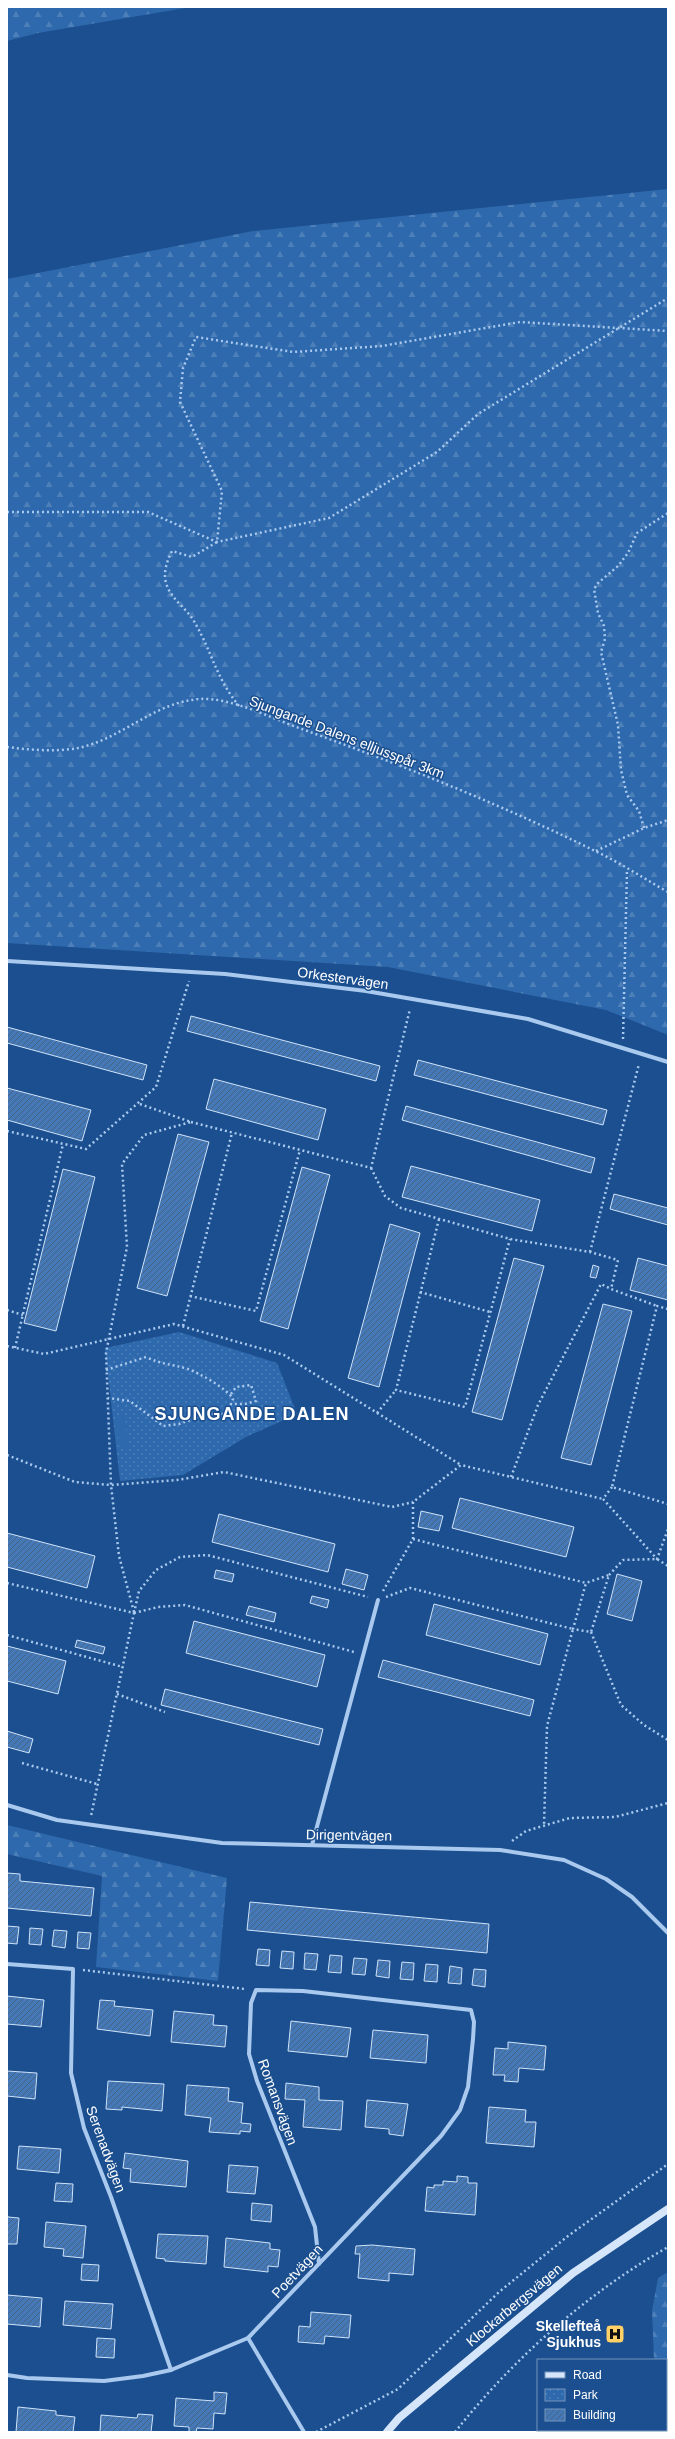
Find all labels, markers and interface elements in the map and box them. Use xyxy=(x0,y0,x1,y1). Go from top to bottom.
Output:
street label: Sjungande Dalens elljusspår 3km xyxy=(247,692,447,782)
street label: Orkestervägen xyxy=(296,964,390,992)
district label: SJUNGANDE DALEN xyxy=(154,1404,350,1424)
street label: Dirigentvägen xyxy=(306,1826,392,1844)
street label: Romansvägen xyxy=(255,2057,301,2147)
street label: Serenadvägen xyxy=(83,2103,129,2195)
street label: Poetvägen xyxy=(268,2241,326,2301)
street label: Klockarbergsvägen xyxy=(463,2260,565,2350)
place label: Skellefteå Sjukhus xyxy=(536,2318,601,2350)
hospital icon: Skellefteå Sjukhus xyxy=(604,2323,626,2345)
legend xyxy=(537,2359,667,2431)
text: Road xyxy=(573,2368,602,2382)
text: Park xyxy=(573,2388,599,2402)
text: Building xyxy=(573,2408,616,2422)

